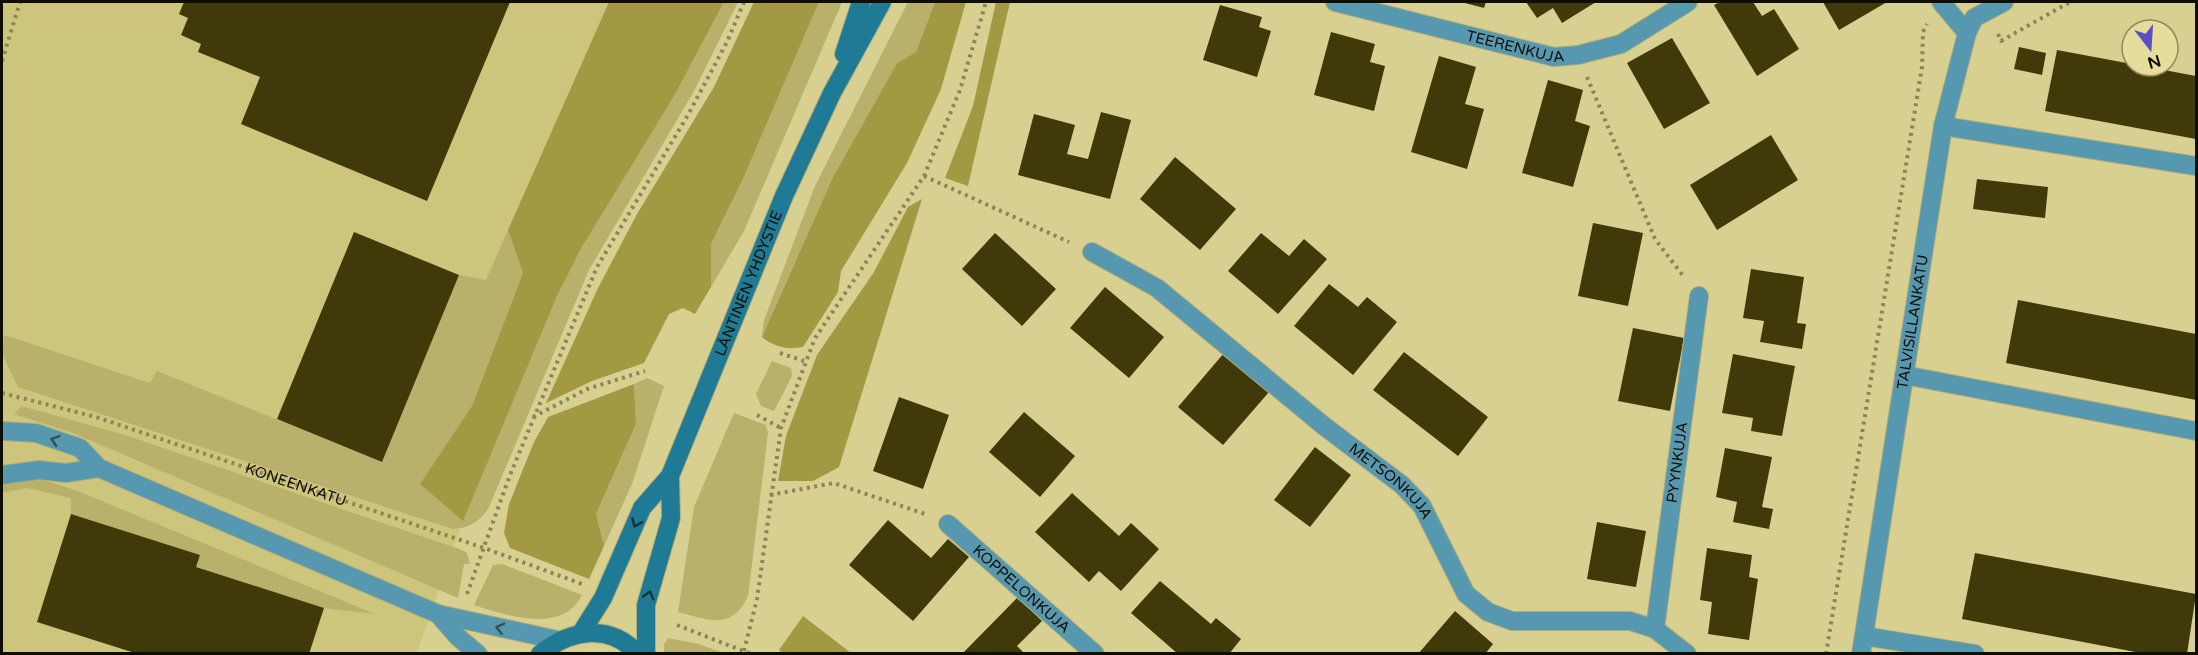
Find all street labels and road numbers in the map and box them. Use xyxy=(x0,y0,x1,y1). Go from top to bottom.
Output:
street label: TEERENKUJA xyxy=(1465,26,1565,66)
street label: LÄNTINEN YHDYSTIE xyxy=(711,208,786,359)
street label: TALVISILLANKATU xyxy=(1893,253,1932,391)
street label: PYYNKUJA xyxy=(1663,421,1691,504)
street label: METSONKUJA xyxy=(1346,439,1436,522)
street label: KONEENKATU xyxy=(243,459,349,510)
street label: KOPPELONKUJA xyxy=(969,541,1074,637)

